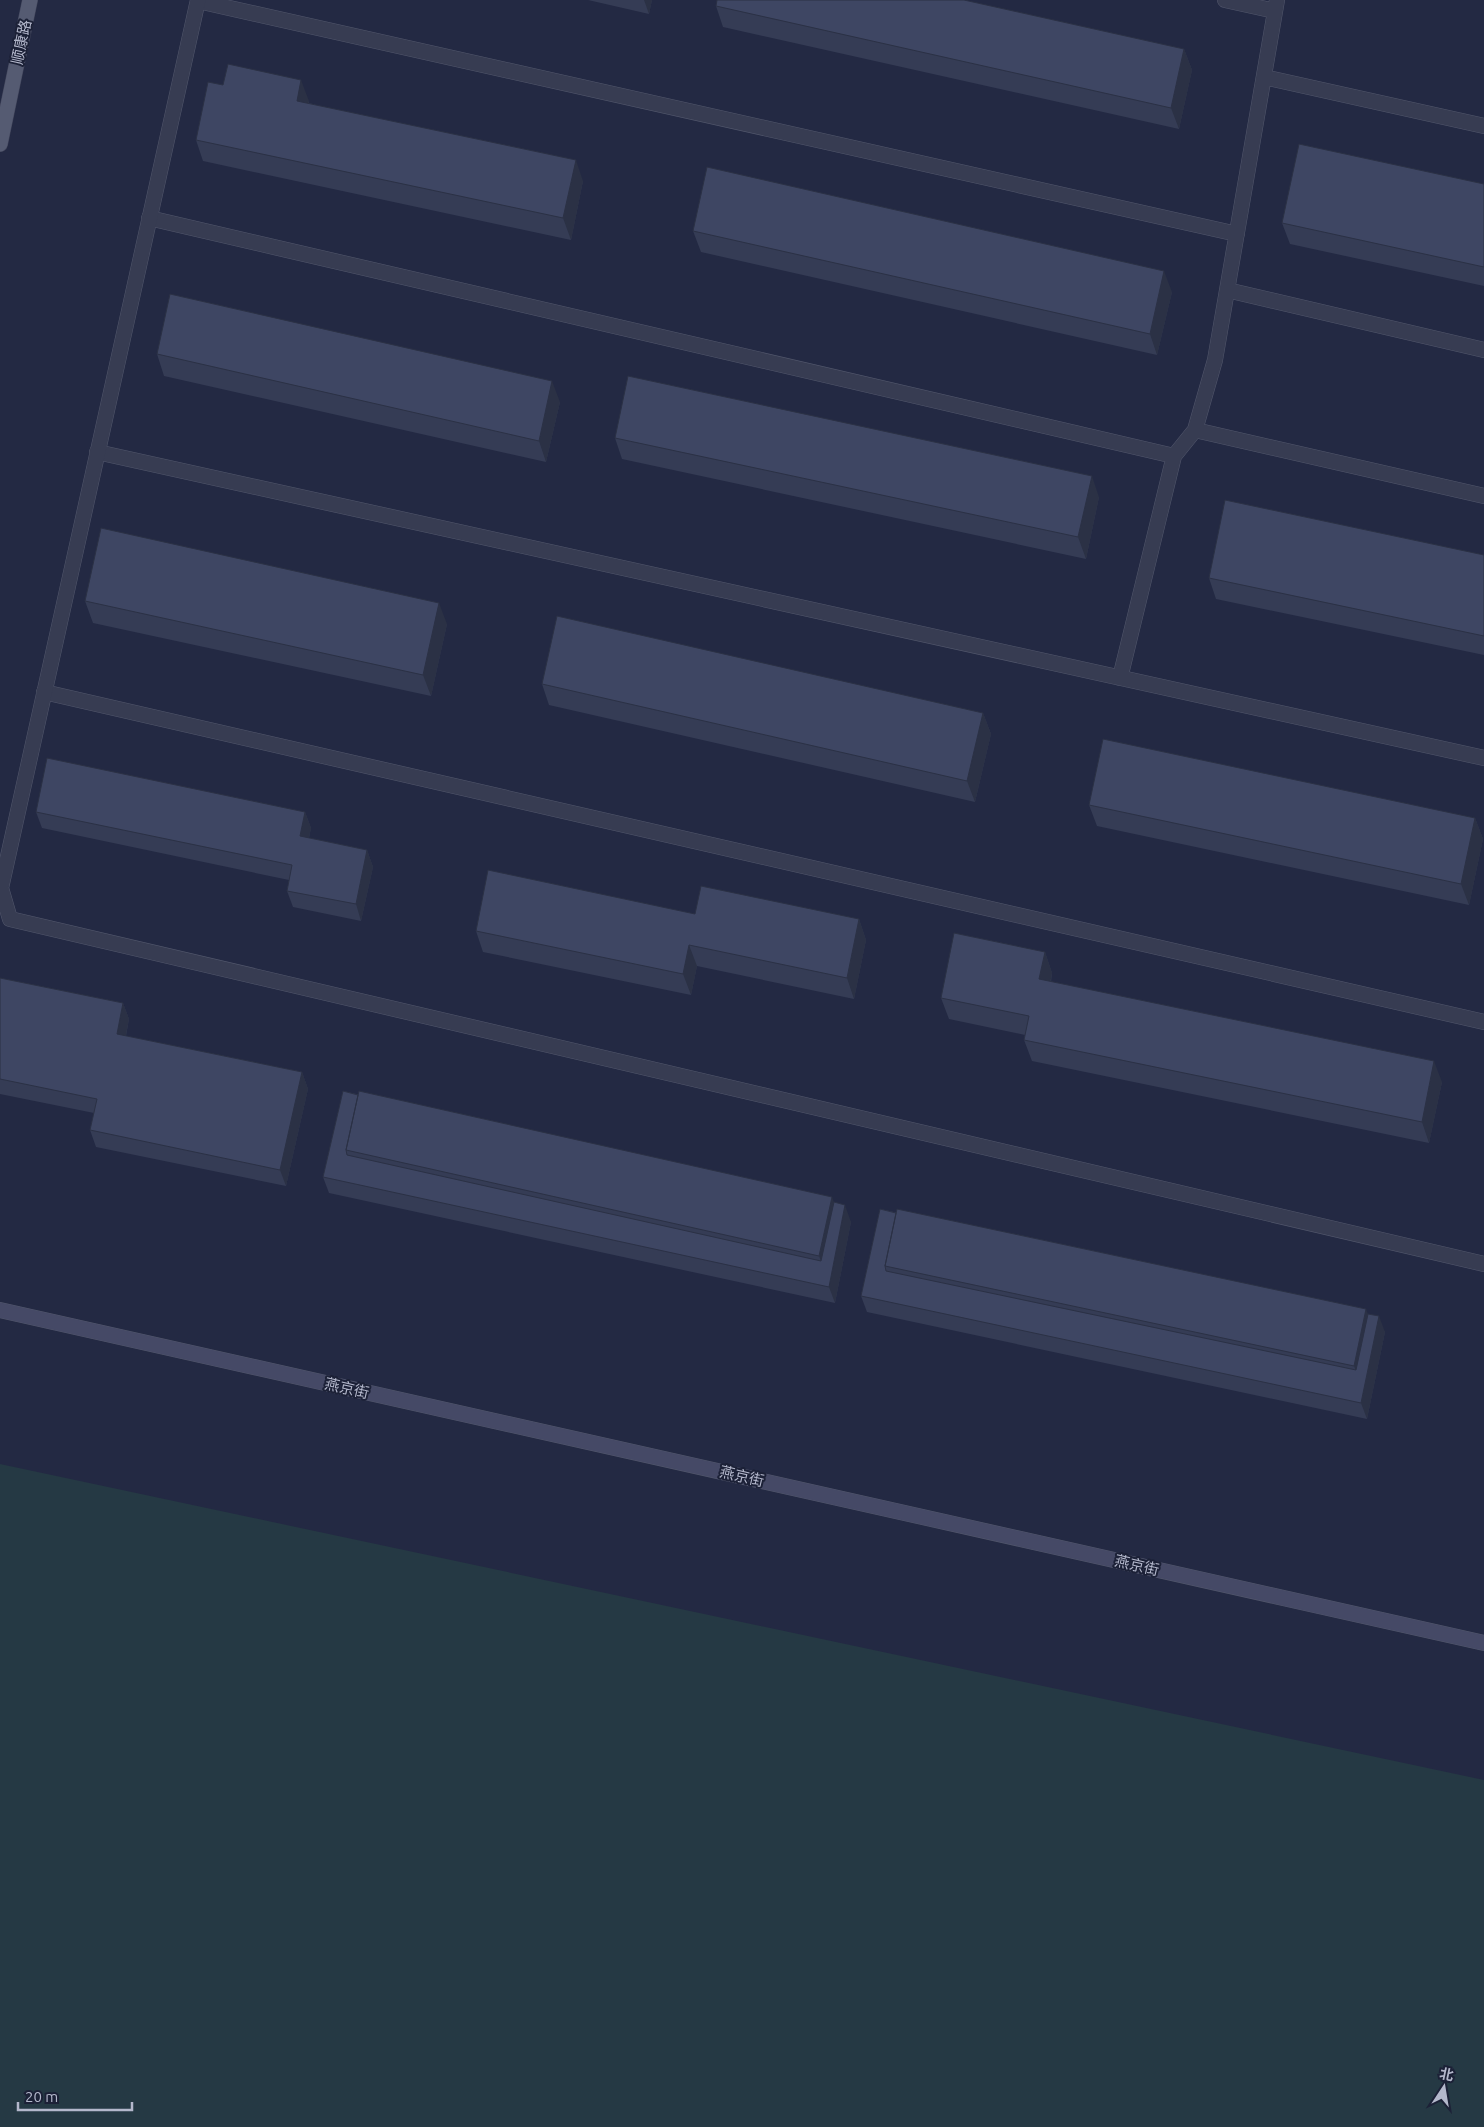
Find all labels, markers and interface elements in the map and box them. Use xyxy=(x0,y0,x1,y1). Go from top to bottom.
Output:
street label: 顺康路 xyxy=(8,18,34,66)
street label: 燕京街 xyxy=(323,1375,371,1401)
street label: 燕京街 xyxy=(718,1463,766,1489)
street label: 燕京街 xyxy=(1113,1552,1161,1578)
north arrow xyxy=(1419,2062,1469,2112)
text: 北 xyxy=(1438,2065,1455,2084)
scale bar xyxy=(18,2080,131,2112)
text: 20 m xyxy=(25,2088,58,2105)

